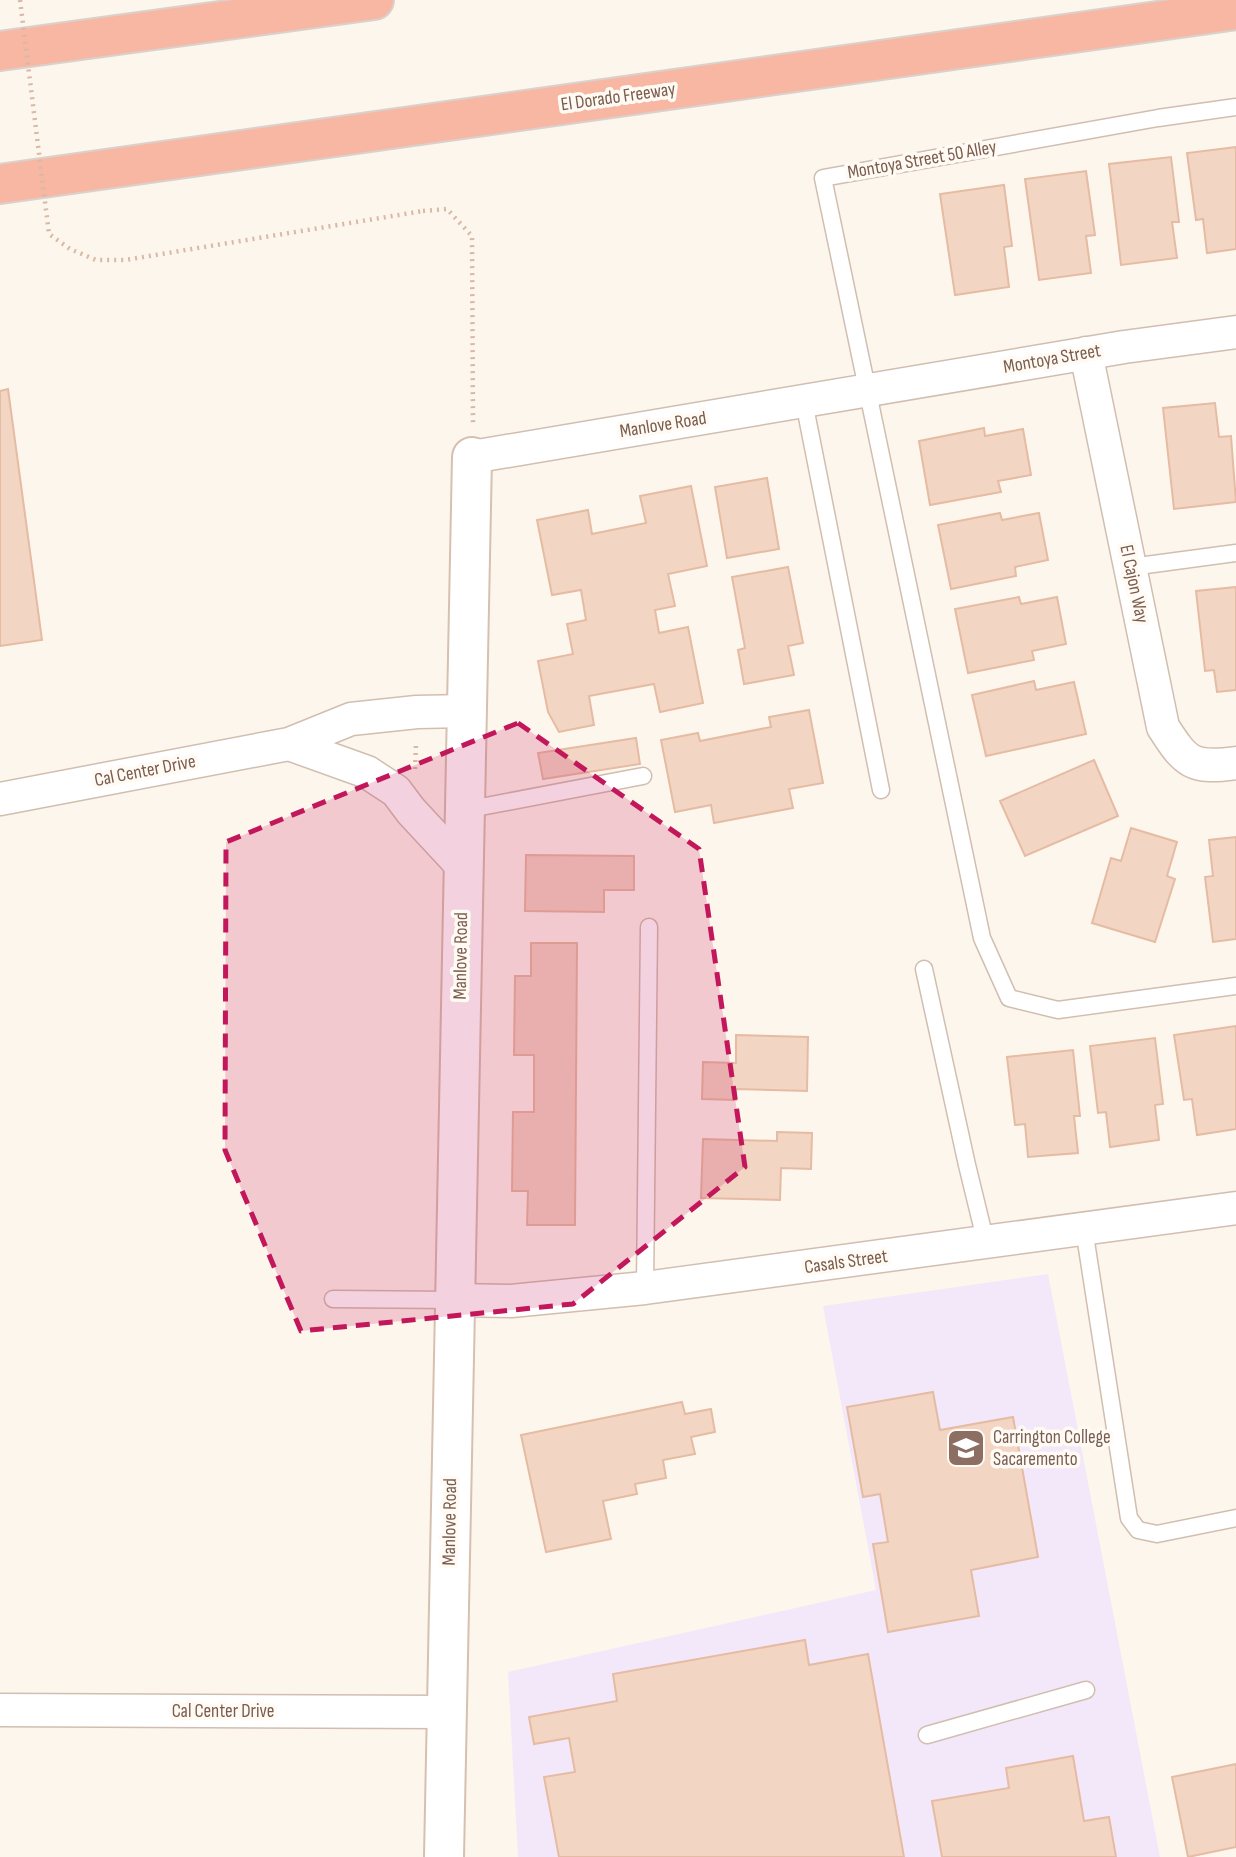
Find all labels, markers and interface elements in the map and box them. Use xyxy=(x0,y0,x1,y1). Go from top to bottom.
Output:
street label: El Dorado Freeway xyxy=(559,77,677,116)
street label: Montoya Street 50 Alley xyxy=(846,135,999,184)
street label: Montoya Street xyxy=(1002,339,1103,379)
street label: Manlove Road xyxy=(618,407,708,443)
street label: El Cajon Way xyxy=(1114,543,1154,626)
street label: Cal Center Drive xyxy=(92,750,198,792)
street label: Manlove Road xyxy=(449,912,473,1000)
street label: Casals Street xyxy=(803,1245,889,1279)
place label: Carrington College Sacaremento xyxy=(993,1426,1111,1471)
school or university icon: Carrington College Sacaremento xyxy=(945,1427,987,1469)
street label: Manlove Road xyxy=(438,1478,462,1566)
street label: Cal Center Drive xyxy=(172,1700,274,1723)

